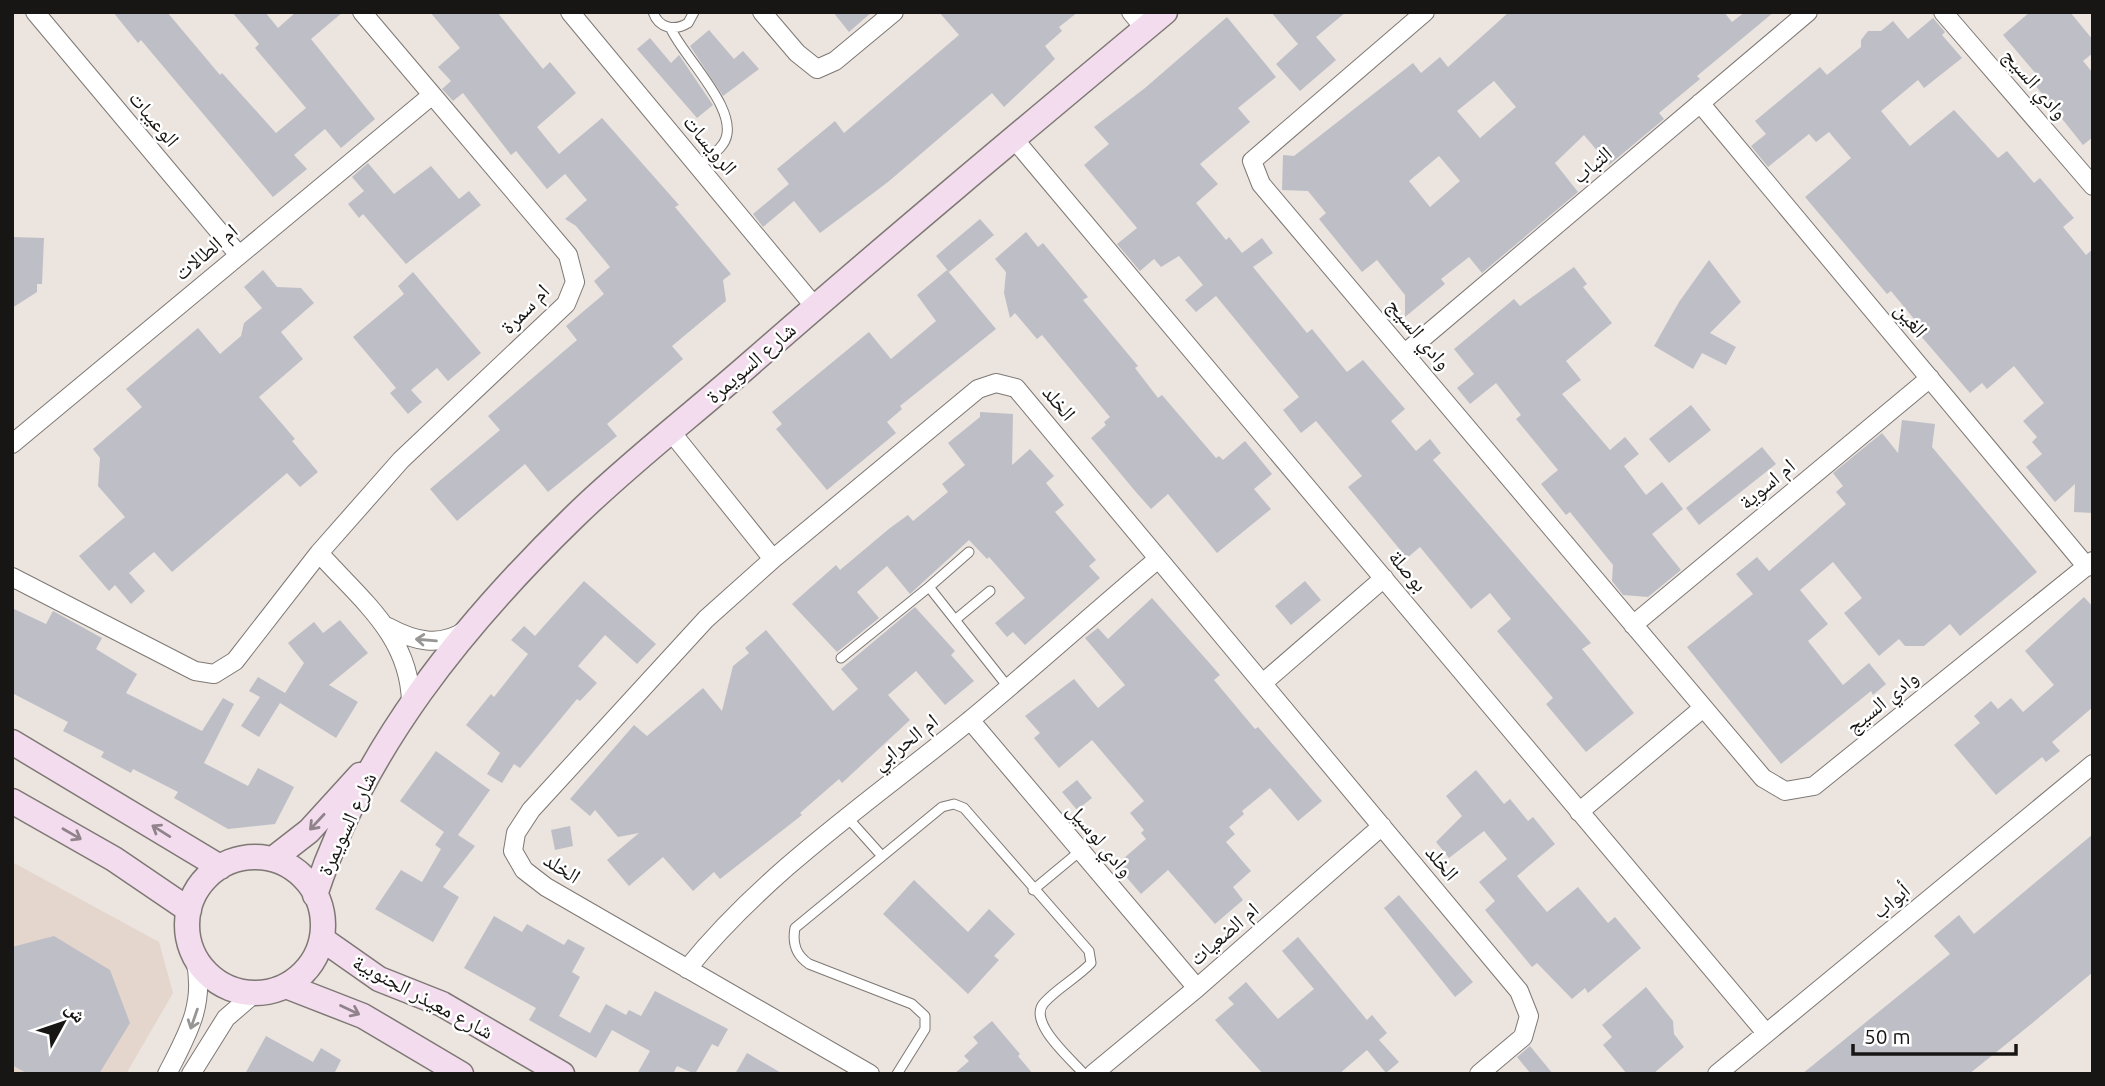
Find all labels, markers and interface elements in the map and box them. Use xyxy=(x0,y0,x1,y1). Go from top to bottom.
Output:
street label: وادي السيج xyxy=(1994,43,2073,127)
street label: الوعيبات xyxy=(124,86,185,151)
street label: الرويسات xyxy=(679,110,743,179)
street label: التباب xyxy=(1567,141,1617,188)
street label: ام الطالات xyxy=(169,218,244,287)
street label: ام سمرة xyxy=(495,279,556,340)
street label: وادي السيج xyxy=(1379,293,1457,378)
street label: الغين xyxy=(1889,297,1933,343)
street label: شارع السويمرة xyxy=(701,317,801,409)
street label: الخلد xyxy=(1038,380,1081,425)
street label: ام اسوية xyxy=(1734,453,1801,516)
street label: بوصلة xyxy=(1384,545,1433,596)
one-way arrow xyxy=(415,633,438,646)
street label: وادي السيج xyxy=(1840,665,1926,742)
street label: ام الحرابي xyxy=(867,708,945,779)
street label: شارع السويمرة xyxy=(312,768,382,880)
street label: وادي لوسيل xyxy=(1059,797,1139,885)
one-way arrow xyxy=(309,813,326,830)
one-way arrow xyxy=(152,824,172,838)
one-way arrow xyxy=(61,828,82,841)
street label: الخلد xyxy=(1421,840,1464,885)
street label: الخلد xyxy=(540,847,585,888)
street label: أبواب xyxy=(1867,878,1915,923)
street label: ام الضعيات xyxy=(1184,897,1265,972)
street label: شارع معيذر الجنوبية xyxy=(348,949,498,1045)
north arrow xyxy=(28,988,98,1058)
text: ش xyxy=(60,997,91,1028)
one-way arrow xyxy=(339,1004,360,1018)
one-way arrow xyxy=(187,1007,199,1029)
scale bar xyxy=(1853,1012,2016,1056)
text: 50 m xyxy=(1864,1024,1911,1048)

